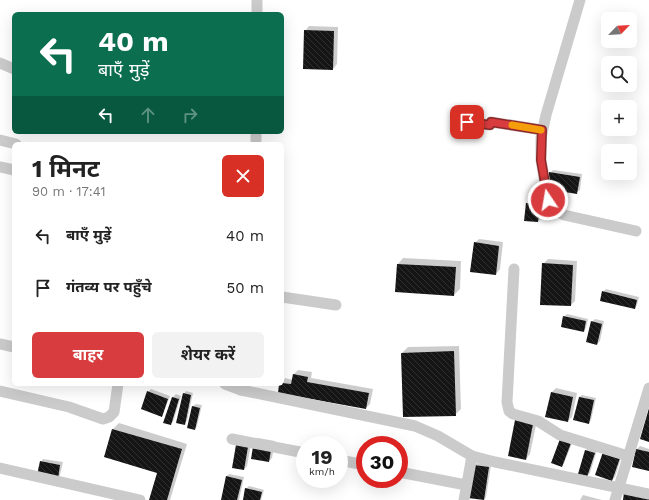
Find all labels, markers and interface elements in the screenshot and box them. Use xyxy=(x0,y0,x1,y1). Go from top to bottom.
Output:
north arrow xyxy=(601,12,637,48)
map controls xyxy=(601,12,637,180)
text: 40 m xyxy=(98,25,168,58)
icon: left xyxy=(32,28,84,80)
button: search xyxy=(601,56,637,92)
text: बाएँ मुड़ें xyxy=(98,59,149,80)
button: + xyxy=(601,100,637,136)
icon: left xyxy=(95,104,117,126)
icon: ahead xyxy=(137,104,159,126)
icon: right xyxy=(179,104,201,126)
pin xyxy=(450,105,484,139)
icon: arrive xyxy=(456,111,478,133)
button: − xyxy=(601,144,637,180)
text: 1 मिनट xyxy=(32,155,100,183)
button: close xyxy=(222,155,264,197)
position arrow xyxy=(527,179,569,221)
text: 90 m · 17:41 xyxy=(32,184,106,199)
icon: left xyxy=(32,225,54,247)
text: बाएँ मुड़ें xyxy=(66,226,111,244)
text: 40 m xyxy=(226,227,264,245)
icon: arrive xyxy=(32,277,54,299)
text: गंतव्य पर पहुँचे xyxy=(66,278,152,296)
text: 50 m xyxy=(227,279,264,297)
button: बाहर xyxy=(32,332,144,378)
button: शेयर करें xyxy=(152,332,264,378)
speed limit sign: 30 xyxy=(356,436,408,488)
text: 19 xyxy=(312,445,332,469)
text: km/h xyxy=(309,466,335,477)

